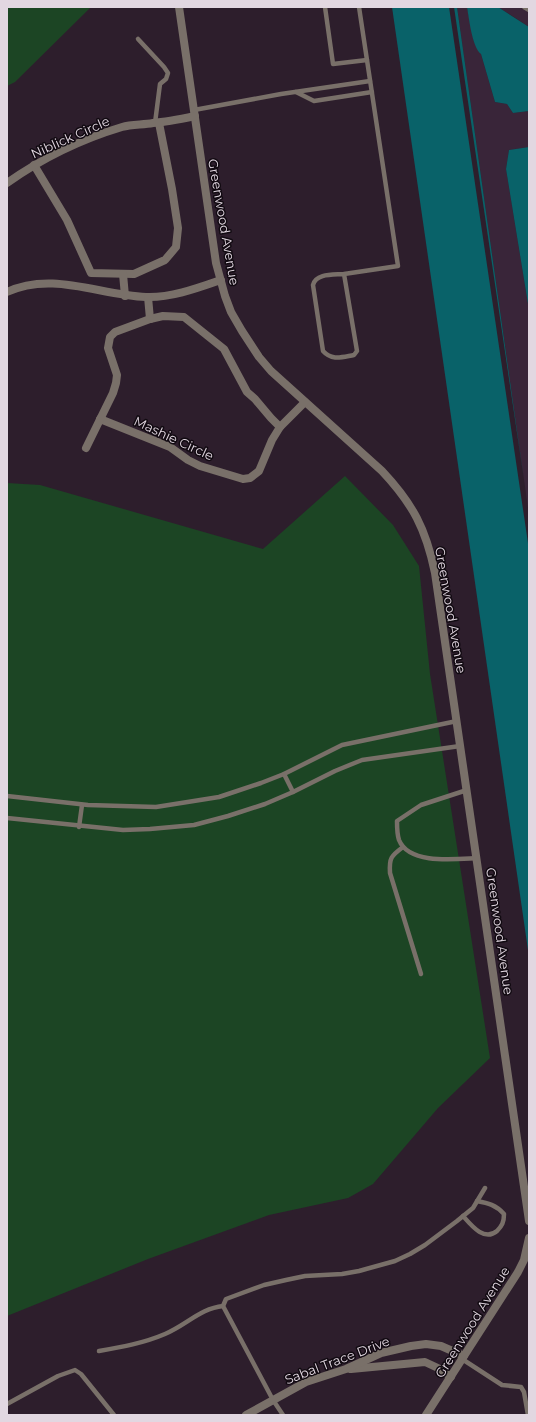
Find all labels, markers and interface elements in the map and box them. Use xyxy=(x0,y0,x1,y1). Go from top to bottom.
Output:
street label: Niblick Circle xyxy=(28,112,112,162)
street label: Greenwood Avenue xyxy=(205,157,243,287)
street label: Mashie Circle xyxy=(132,413,217,464)
street label: Greenwood Avenue xyxy=(432,545,470,675)
street label: Greenwood Avenue xyxy=(483,866,517,996)
street label: Greenwood Avenue xyxy=(431,1263,513,1381)
street label: Sabal Trace Drive xyxy=(282,1333,392,1387)

